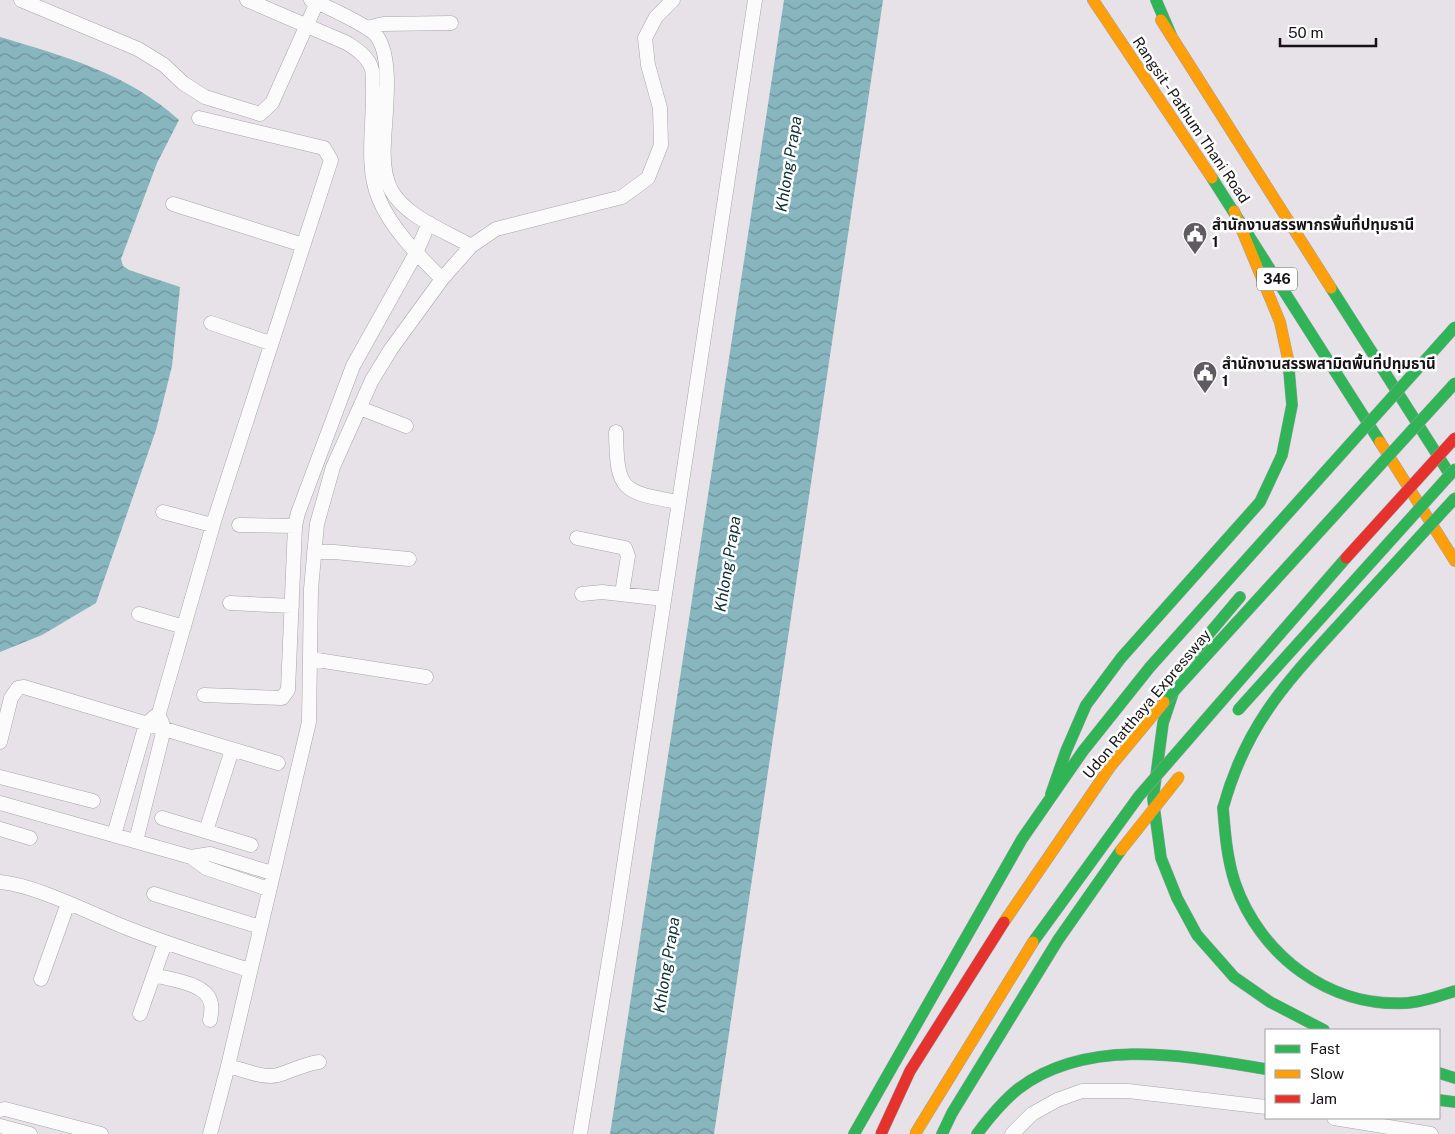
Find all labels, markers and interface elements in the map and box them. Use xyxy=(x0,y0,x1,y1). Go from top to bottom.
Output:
scale bar xyxy=(1280,15,1376,47)
text: 50 m xyxy=(1288,24,1323,41)
street label: Rangsit - Pathum Thani Road xyxy=(1129,33,1253,206)
water label: Khlong Prapa xyxy=(772,115,805,213)
place label: สำนักงานสรรพากรพื้นที่ปทุมธานี 1 xyxy=(1212,214,1414,250)
public building icon: สำนักงานสรรพากรพื้นที่ปทุมธานี 1 xyxy=(1182,221,1208,255)
road number: 346 xyxy=(1257,268,1297,290)
place label: สำนักงานสรรพสามิตพื้นที่ปทุมธานี 1 xyxy=(1222,353,1436,389)
public building icon: สำนักงานสรรพสามิตพื้นที่ปทุมธานี 1 xyxy=(1192,360,1218,394)
water label: Khlong Prapa xyxy=(711,515,744,613)
street label: Udon Ratthaya Expressway xyxy=(1079,626,1214,782)
water label: Khlong Prapa xyxy=(650,916,683,1014)
legend xyxy=(1265,1029,1440,1119)
text: Fast xyxy=(1310,1040,1340,1057)
text: Slow xyxy=(1310,1065,1345,1082)
text: Jam xyxy=(1310,1090,1337,1107)

